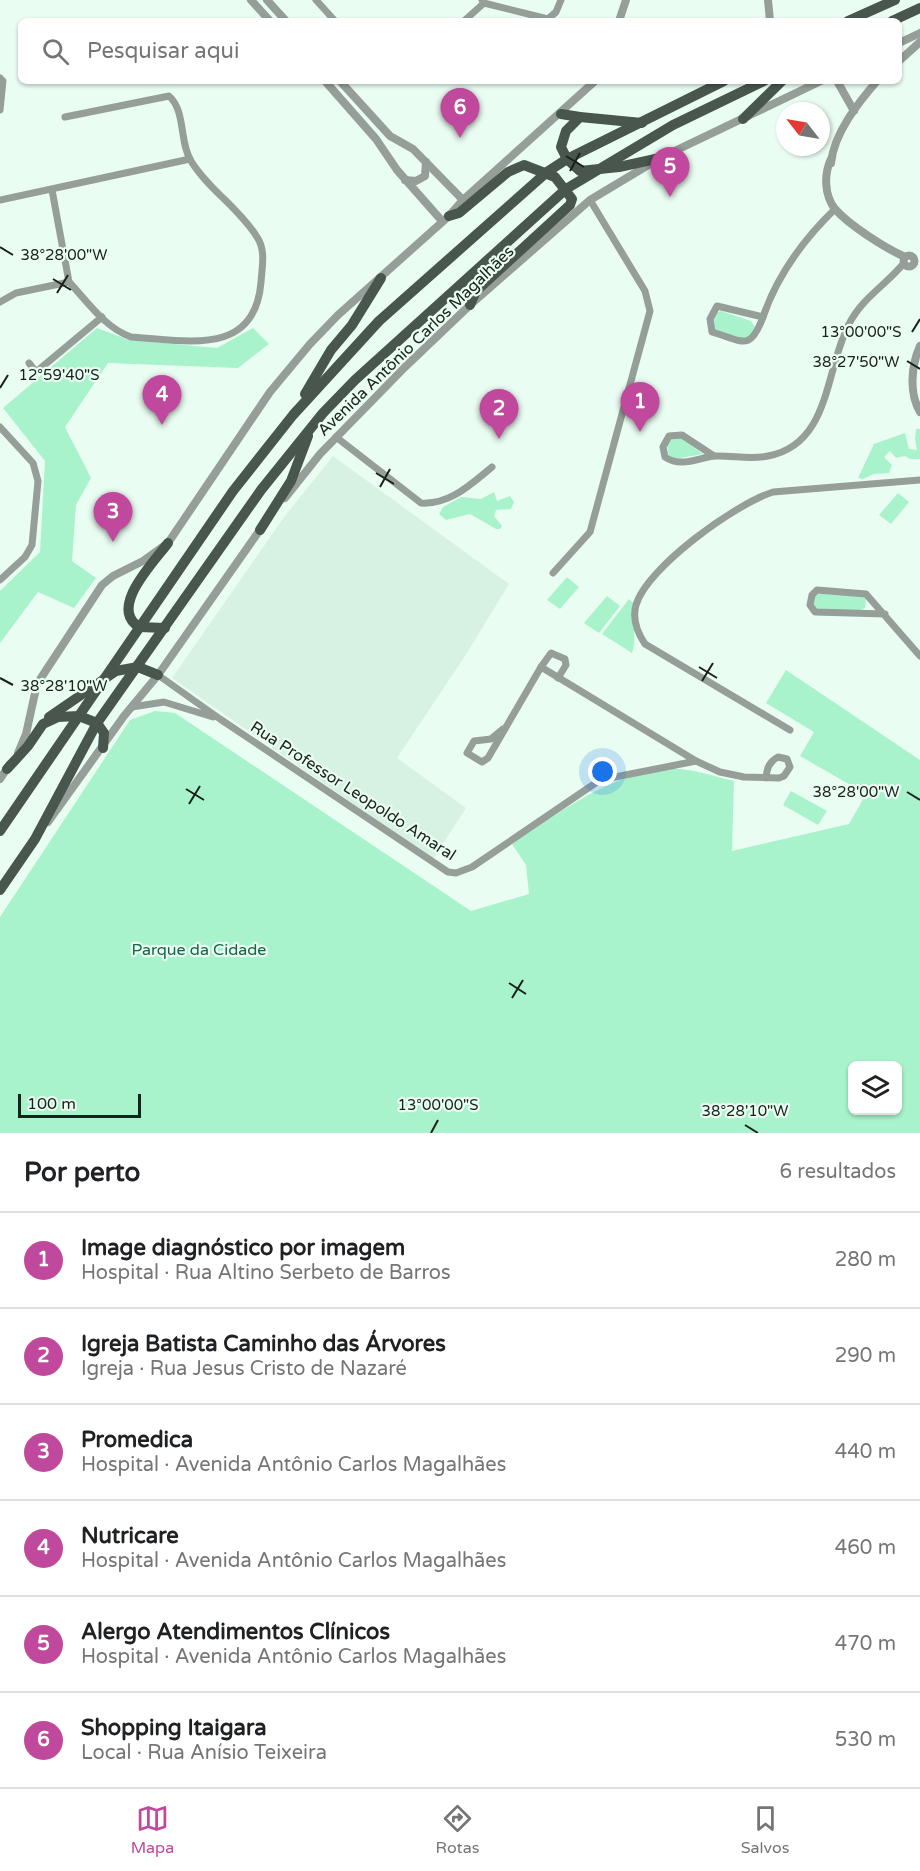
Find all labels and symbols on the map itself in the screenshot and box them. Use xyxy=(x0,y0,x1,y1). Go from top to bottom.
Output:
pin: 6 xyxy=(440,88,480,138)
north arrow xyxy=(776,102,830,156)
pin: 5 xyxy=(650,148,690,197)
street label: Avenida Antônio Carlos Magalhães xyxy=(314,242,518,440)
text: 38°28'00"W xyxy=(21,246,107,264)
text: 13°00'00"S xyxy=(821,323,901,341)
text: 38°27'50"W xyxy=(813,353,899,371)
text: 12°59'40"S xyxy=(19,366,99,384)
pin: 4 xyxy=(142,376,182,425)
pin: 1 xyxy=(620,382,660,432)
pin: 2 xyxy=(480,390,518,439)
pin: 3 xyxy=(94,492,132,542)
text: 38°28'10"W xyxy=(21,677,107,695)
street label: Rua Professor Leopoldo Amaral xyxy=(247,717,459,865)
your location xyxy=(588,757,617,786)
text: 38°28'00"W xyxy=(813,783,899,801)
park label: Parque da Cidade xyxy=(132,940,266,960)
scale bar xyxy=(18,1091,141,1118)
text: 13°00'00"S xyxy=(398,1096,478,1114)
text: 38°28'10"W xyxy=(702,1102,788,1120)

